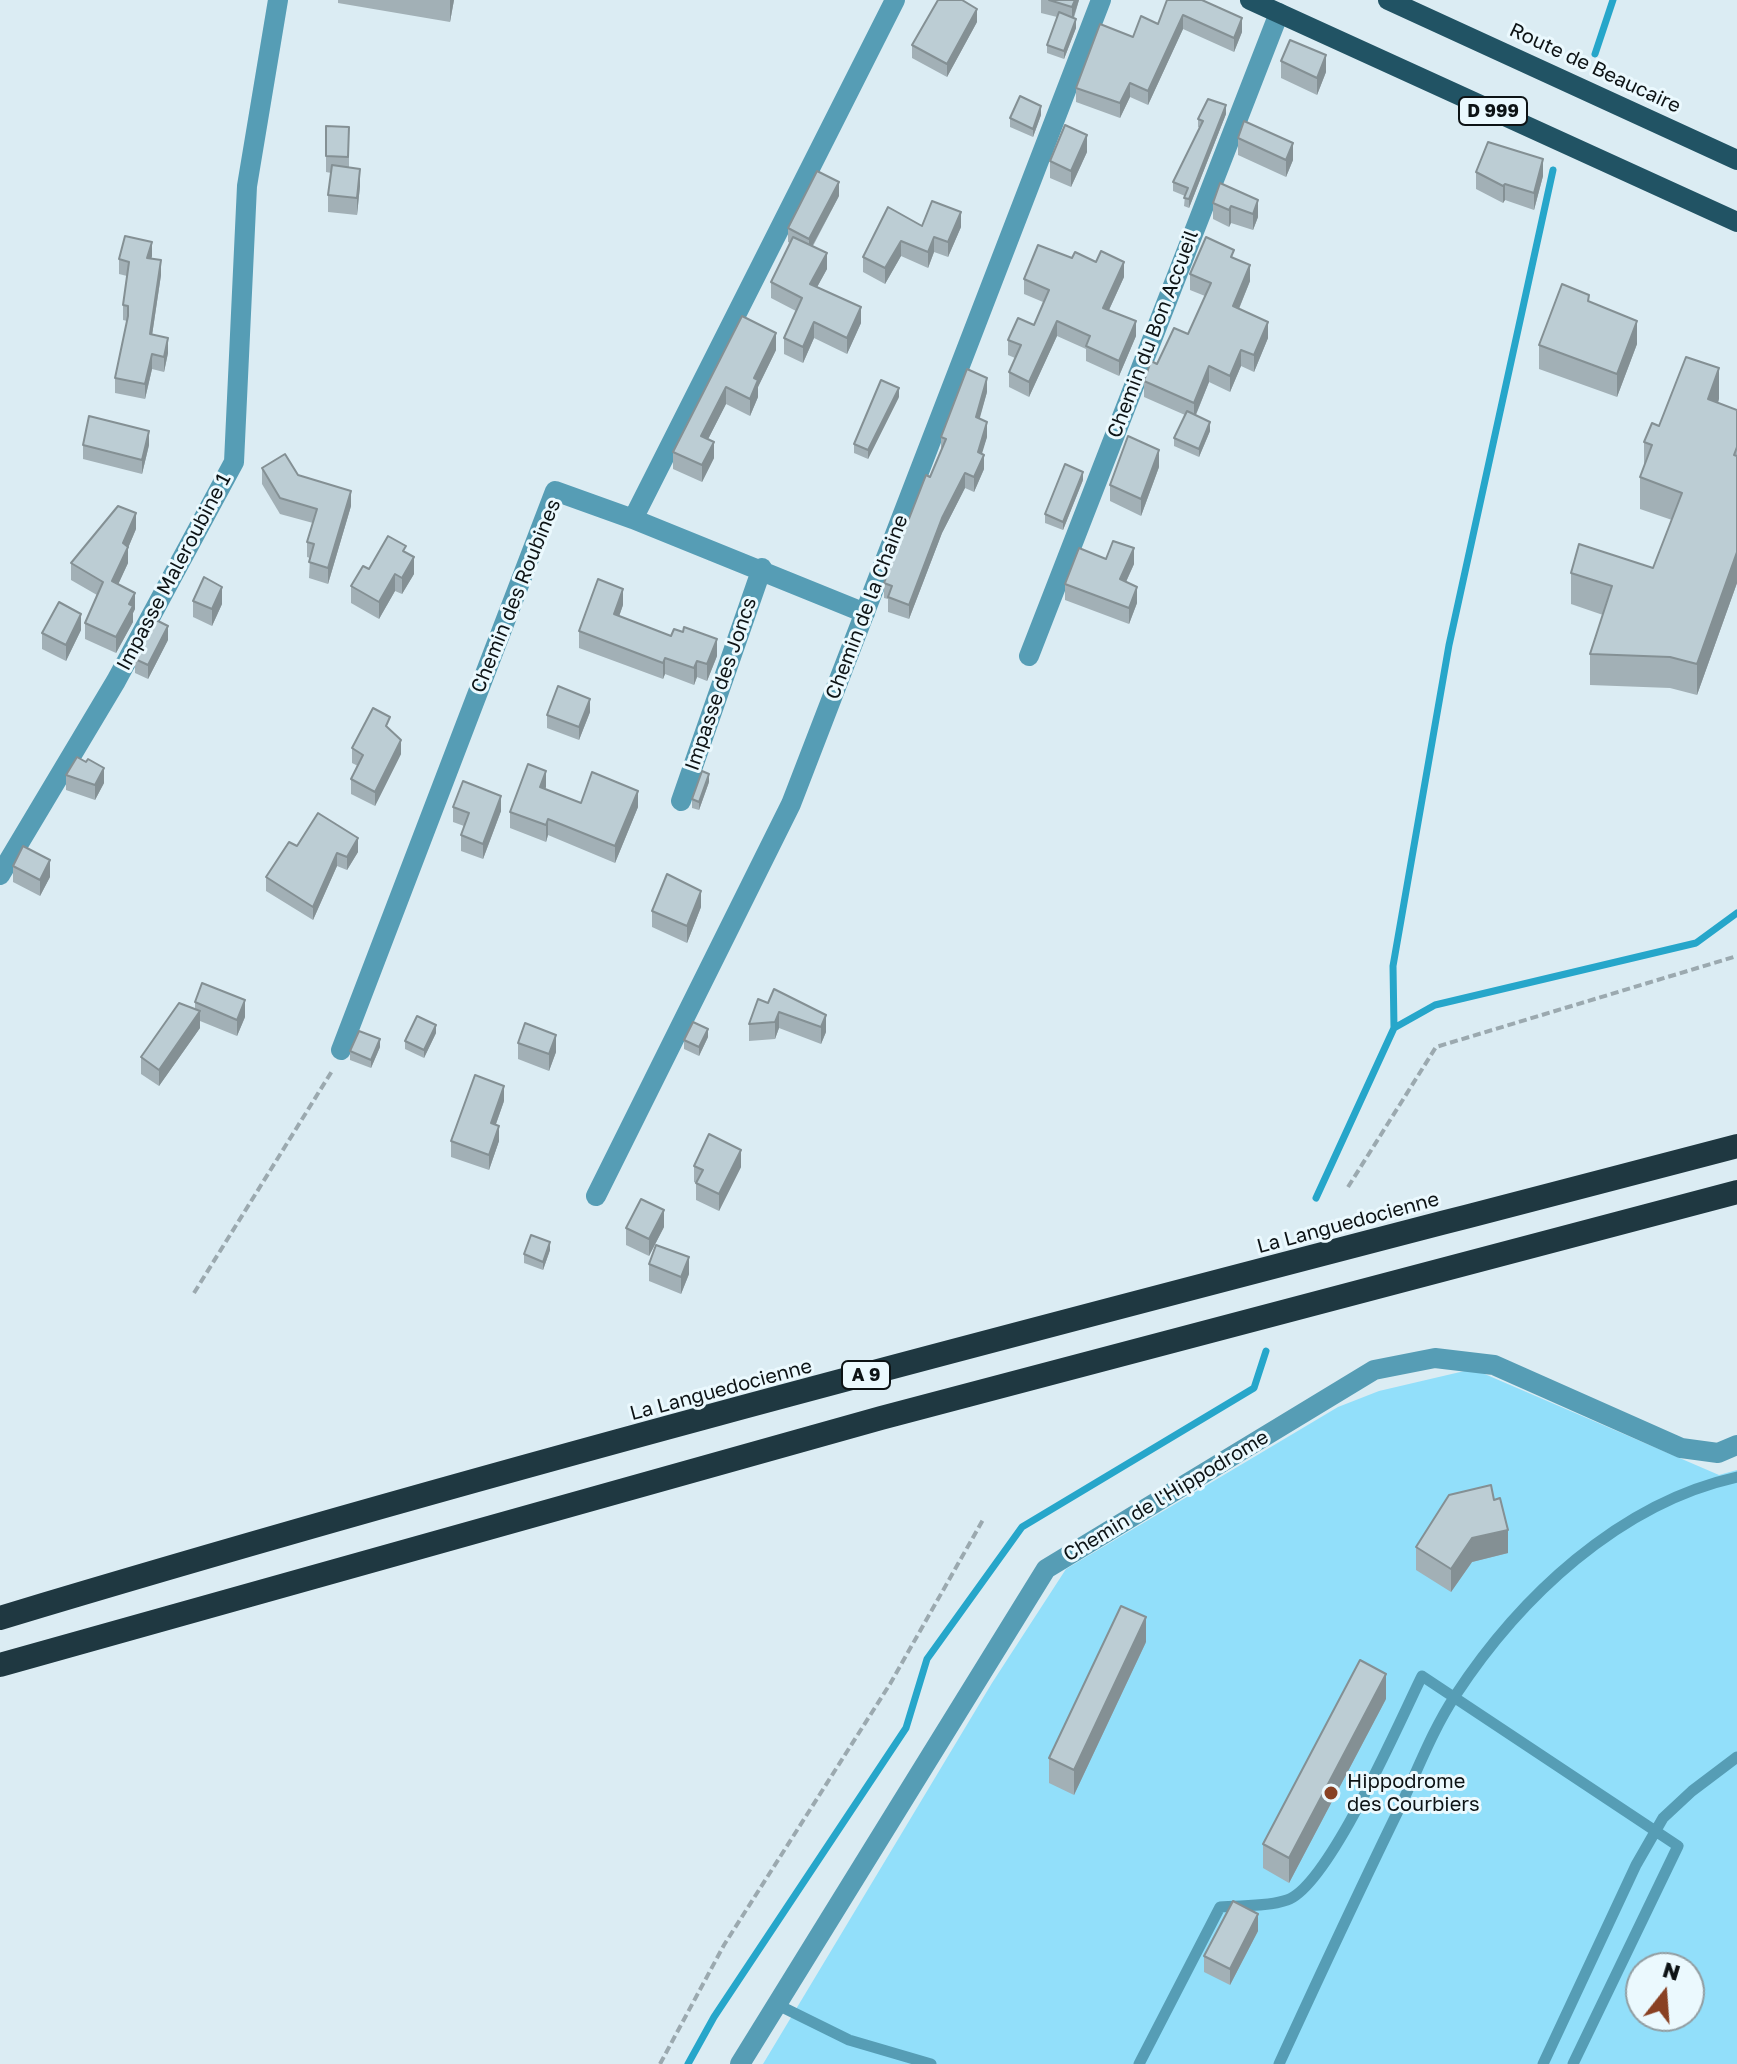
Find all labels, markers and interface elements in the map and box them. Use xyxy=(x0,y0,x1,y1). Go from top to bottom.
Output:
street label: Route de Beaucaire xyxy=(1506,18,1684,118)
road number: D 999 xyxy=(1459,97,1527,125)
street label: Chemin du Bon Accueil xyxy=(1102,227,1204,441)
street label: Impasse Maleroubine 1 xyxy=(112,469,236,675)
street label: Chemin des Roubines xyxy=(466,496,566,696)
street label: Chemin de la Chaine xyxy=(821,511,913,703)
street label: Impasse des Joncs xyxy=(680,594,762,774)
street label: La Languedocienne xyxy=(1254,1187,1442,1259)
street label: La Languedocienne xyxy=(627,1354,815,1426)
road number: A 9 xyxy=(842,1361,890,1389)
street label: Chemin de l'Hippodrome xyxy=(1059,1425,1273,1567)
place label: Hippodrome des Courbiers xyxy=(1347,1770,1480,1817)
marker: Hippodrome des Courbiers xyxy=(1322,1784,1340,1802)
north arrow xyxy=(1625,1952,1705,2032)
text: N xyxy=(1660,1955,1684,1986)

